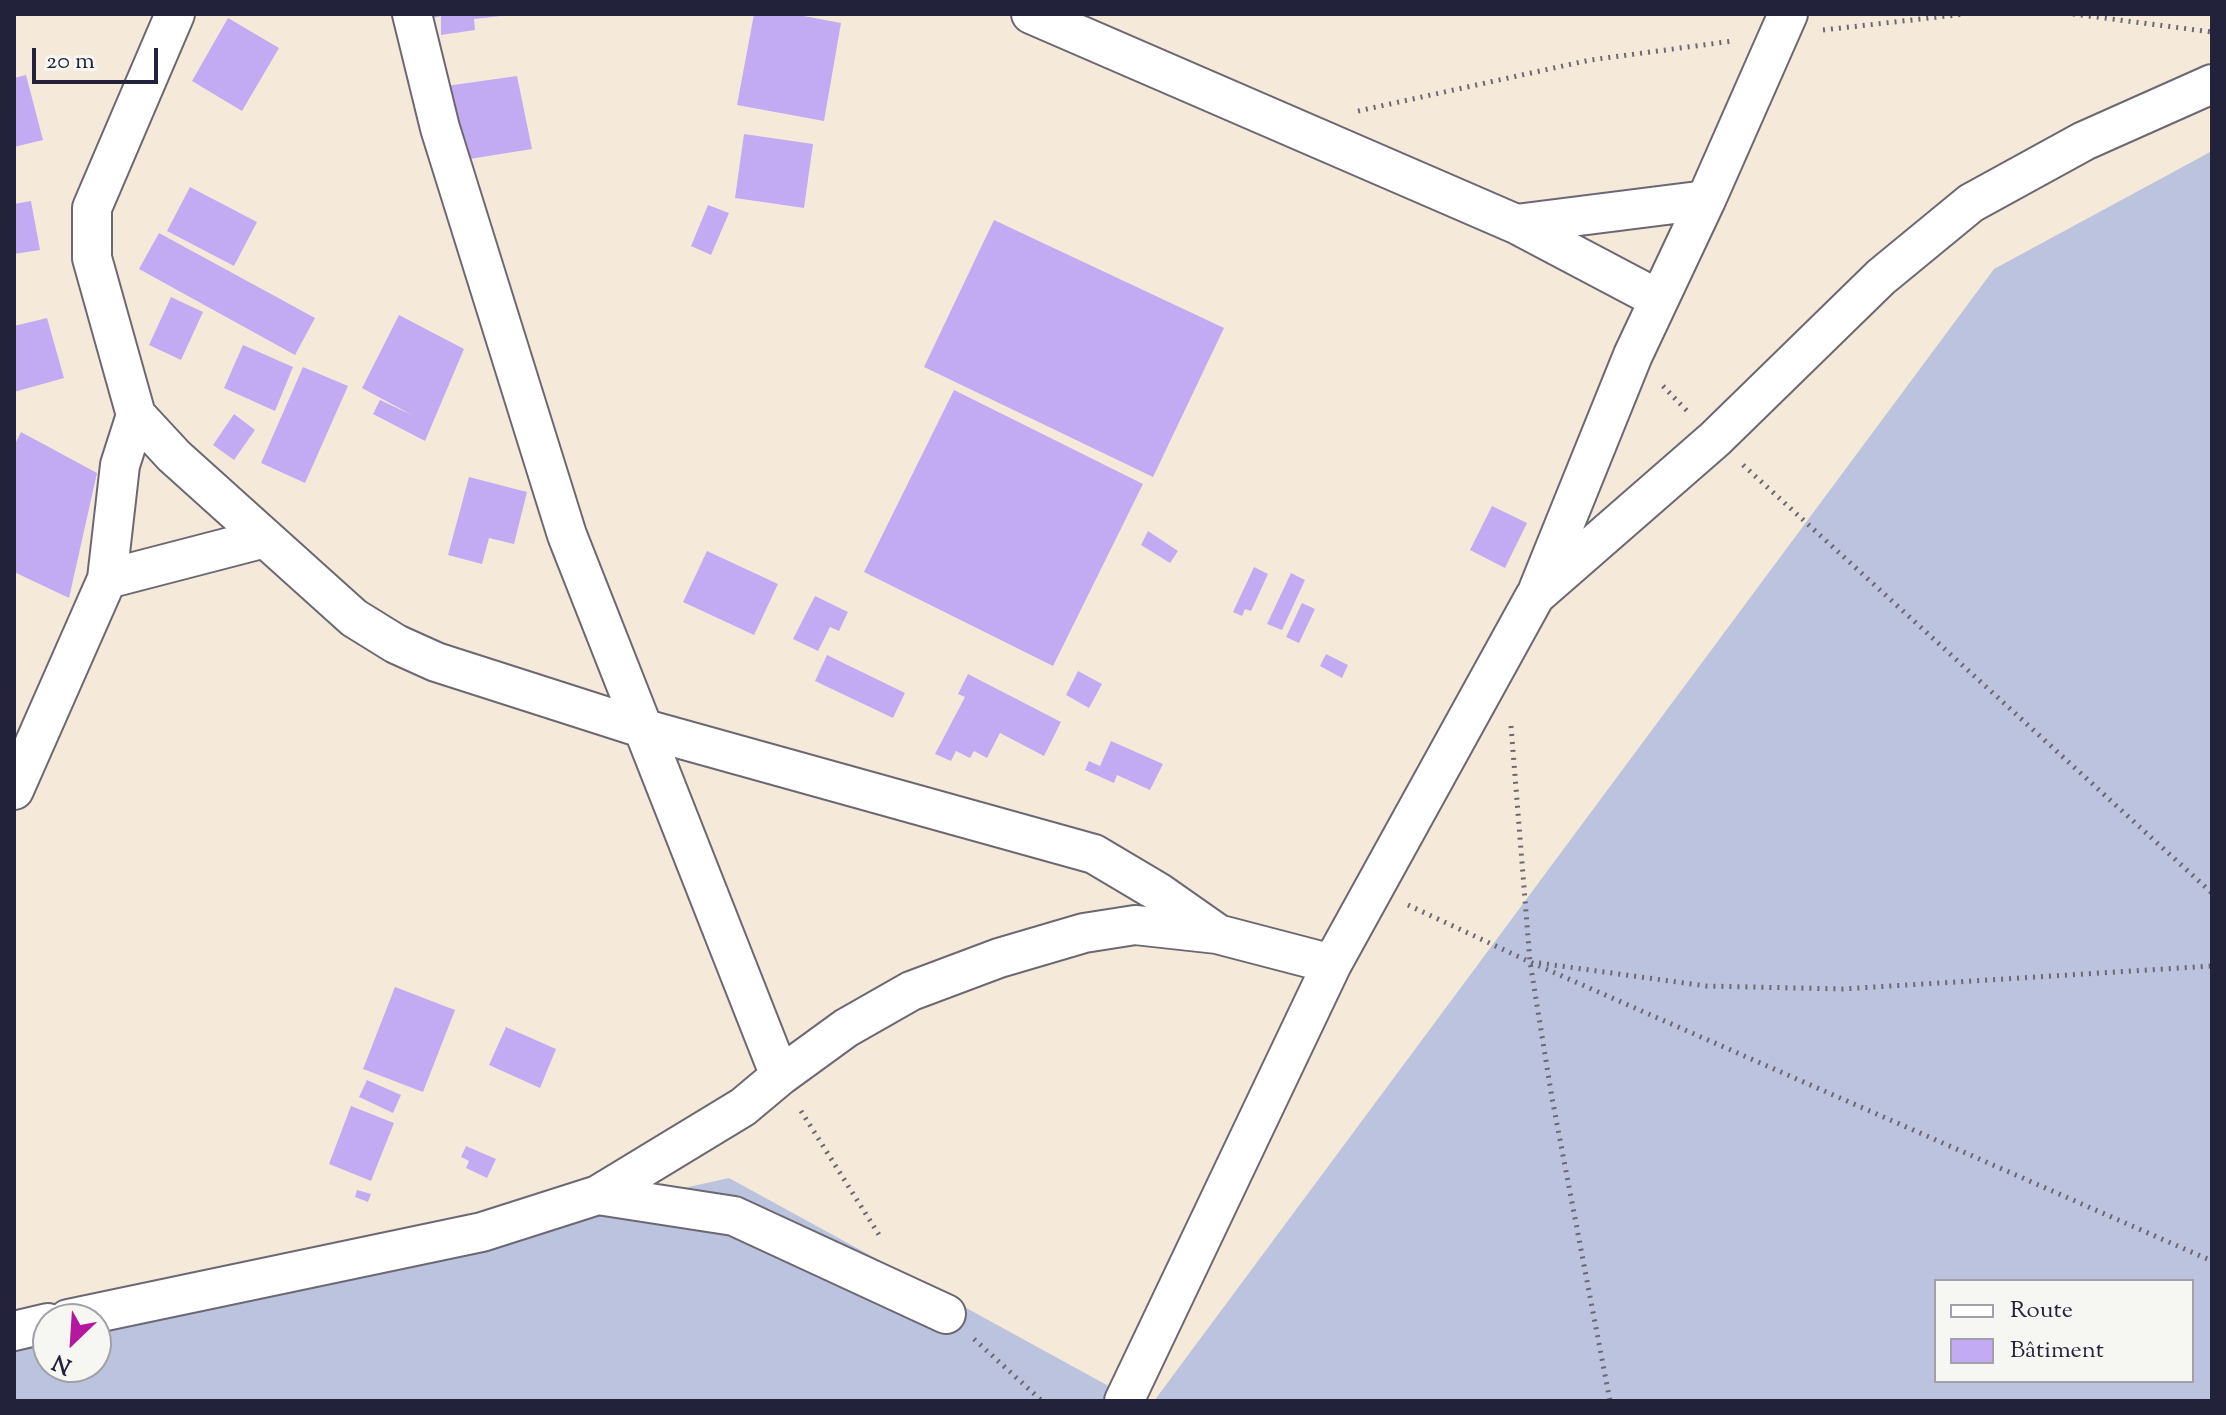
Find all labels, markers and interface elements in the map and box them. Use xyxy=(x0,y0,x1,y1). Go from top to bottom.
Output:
scale bar xyxy=(36,32,162,82)
text: 20 m xyxy=(46,45,95,79)
legend xyxy=(1934,1279,2194,1383)
text: Route xyxy=(2010,1294,2073,1328)
north arrow xyxy=(32,1303,112,1383)
text: Bâtiment xyxy=(2010,1334,2104,1368)
text: N xyxy=(48,1345,77,1381)

